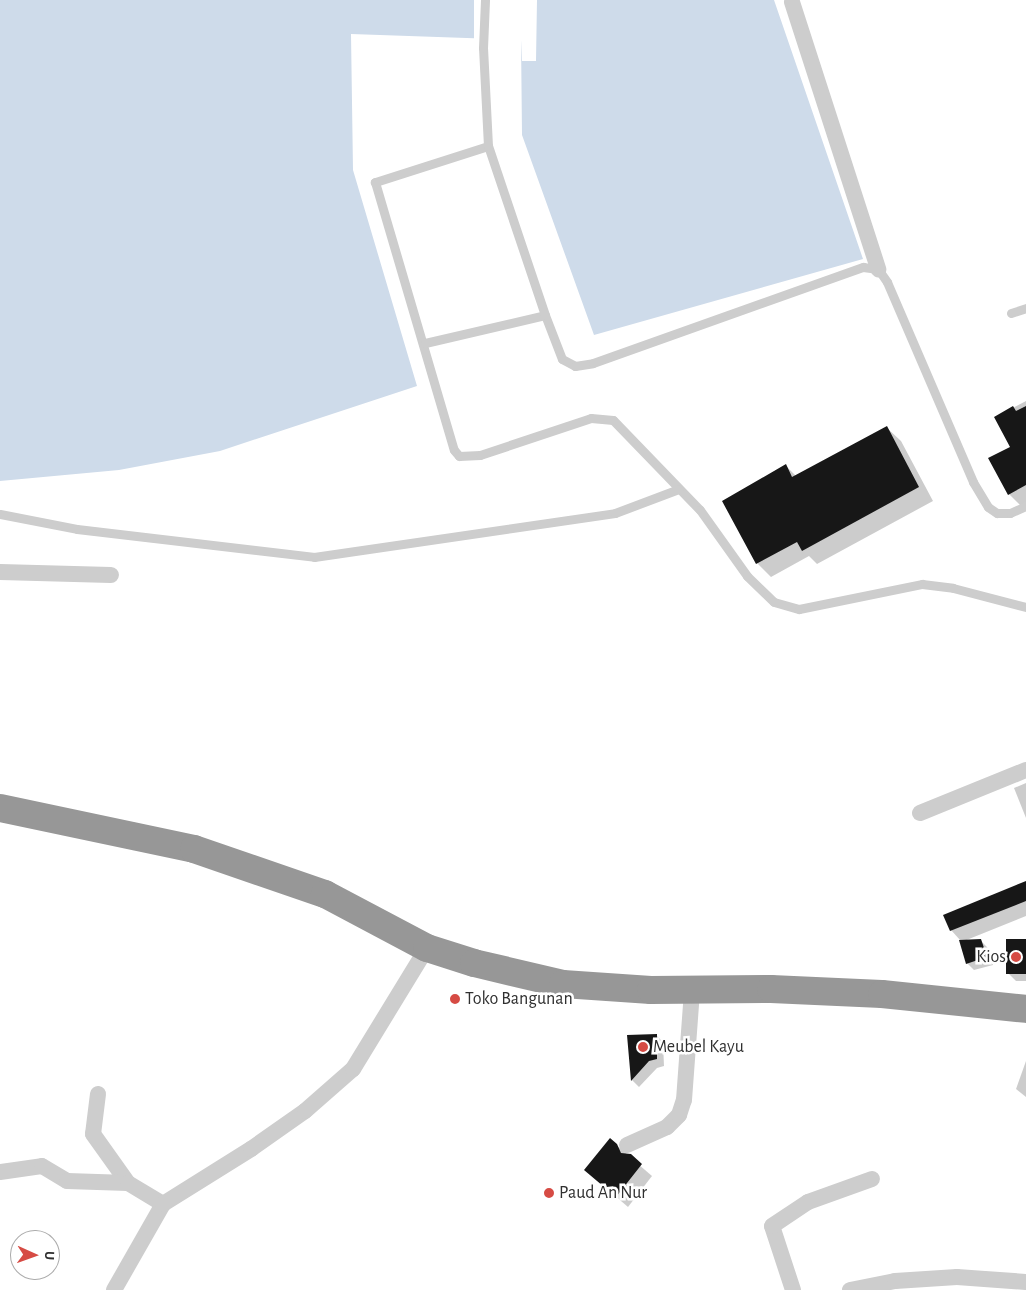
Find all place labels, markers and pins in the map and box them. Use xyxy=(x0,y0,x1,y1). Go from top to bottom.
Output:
place label: Kios xyxy=(976,946,1006,968)
marker: Kios xyxy=(1010,951,1022,963)
place label: Toko Bangunan xyxy=(465,988,573,1010)
marker: Toko Bangunan xyxy=(449,993,461,1005)
place label: Meubel Kayu xyxy=(653,1036,744,1058)
marker: Meubel Kayu xyxy=(637,1041,649,1053)
place label: Paud An Nur xyxy=(559,1182,647,1204)
marker: Paud An Nur xyxy=(543,1187,555,1199)

